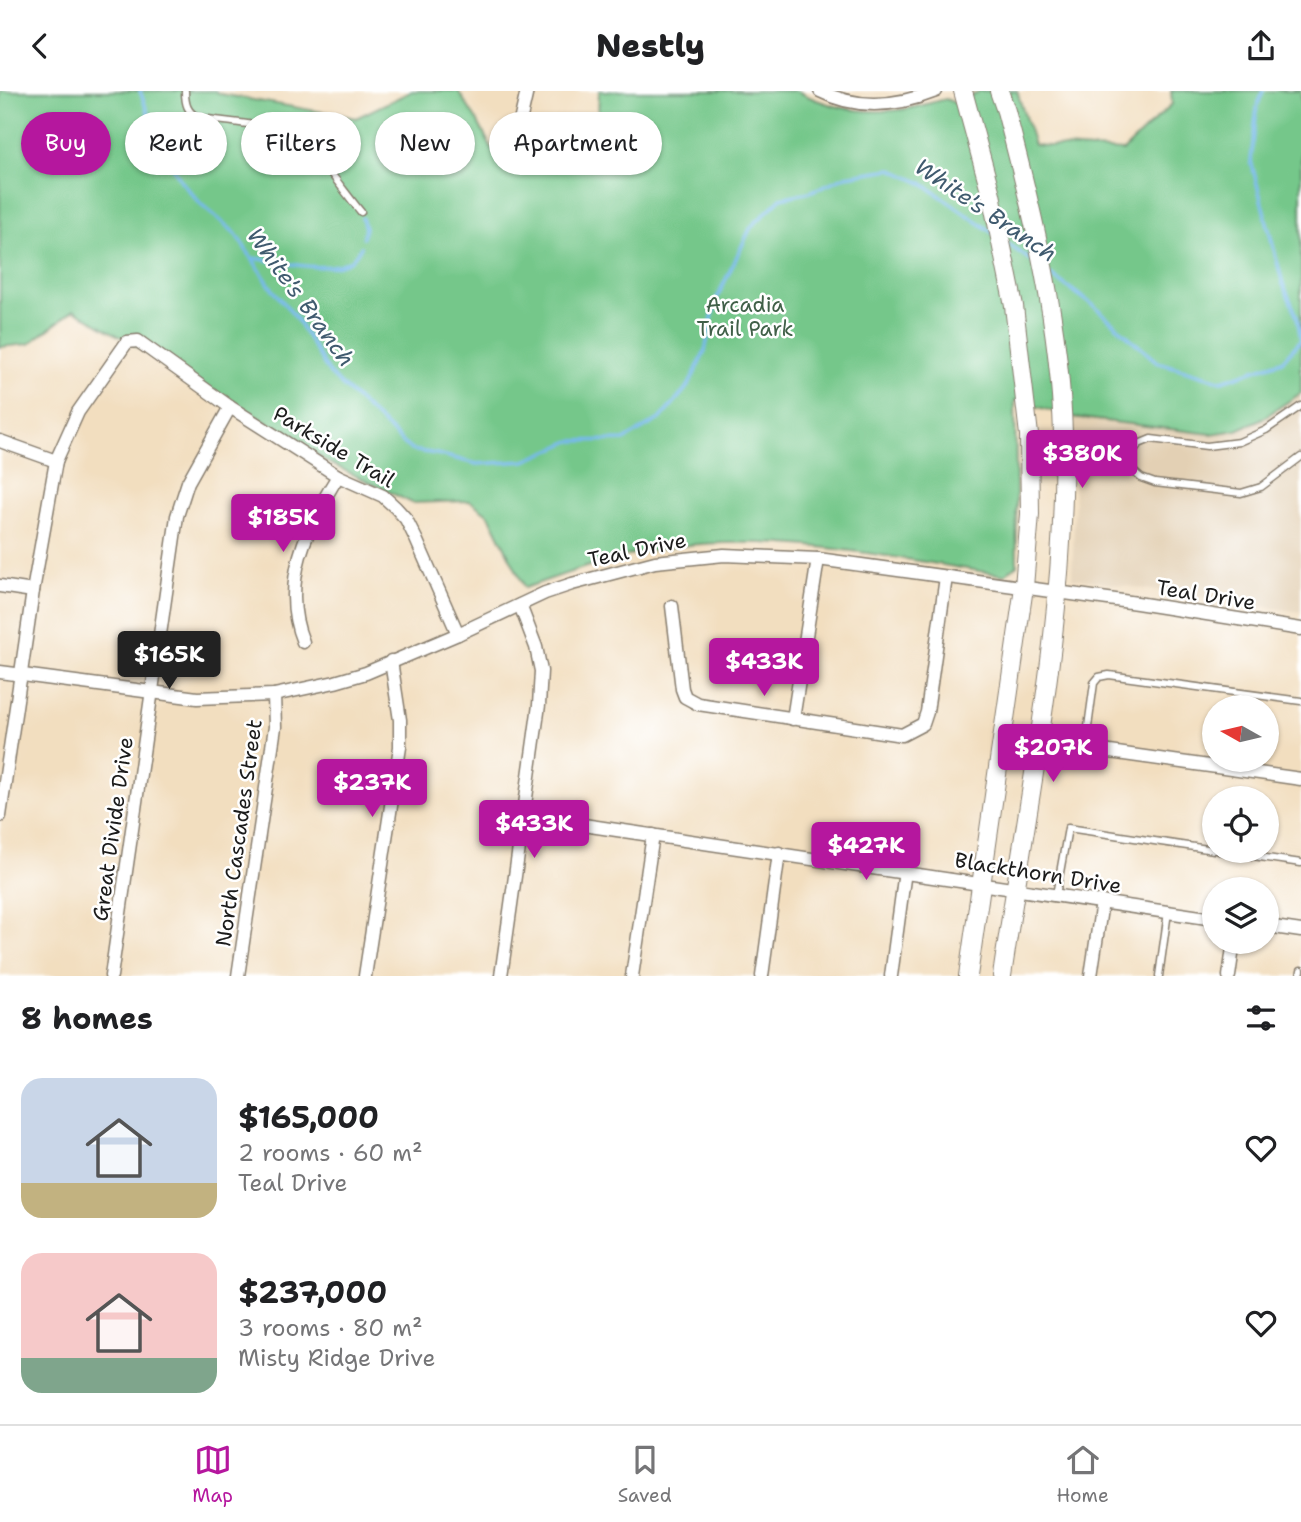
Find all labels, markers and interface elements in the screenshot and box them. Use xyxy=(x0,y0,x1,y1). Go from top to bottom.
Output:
text: Nestly xyxy=(596,24,705,67)
icon: back xyxy=(21,27,59,65)
icon: share xyxy=(1242,27,1280,65)
chip: Buy xyxy=(21,112,111,175)
chip: Rent xyxy=(125,112,227,175)
chip: Filters xyxy=(241,112,361,175)
chip: New xyxy=(375,112,475,175)
chip: Apartment xyxy=(489,112,662,175)
water label: White's Branch xyxy=(909,151,1063,269)
water label: White's Branch xyxy=(240,221,362,373)
park label: Arcadia Trail Park xyxy=(696,291,794,343)
street label: Parkside Trail xyxy=(268,400,401,495)
pin: $380K xyxy=(1033,431,1131,490)
text: $380K xyxy=(1042,438,1122,468)
pin: $185K xyxy=(234,495,332,554)
text: $185K xyxy=(247,502,319,532)
street label: Teal Drive xyxy=(585,526,689,574)
street label: Teal Drive xyxy=(1154,573,1258,617)
pin: $165K xyxy=(120,631,218,691)
text: $165K xyxy=(134,639,204,669)
pin: $433K xyxy=(715,639,813,698)
text: $433K xyxy=(725,646,803,676)
north arrow xyxy=(1202,695,1279,772)
map controls xyxy=(1202,695,1279,954)
street label: North Cascades Street xyxy=(209,717,269,949)
pin: $207K xyxy=(1004,725,1102,784)
text: $207K xyxy=(1014,732,1092,762)
street label: Great Divide Drive xyxy=(86,735,140,923)
pin: $237K xyxy=(323,759,421,819)
text: $237K xyxy=(333,767,411,797)
button: locate xyxy=(1202,786,1279,863)
pin: $433K xyxy=(485,801,583,860)
text: $433K xyxy=(495,808,573,838)
pin: $427K xyxy=(817,823,915,882)
text: $427K xyxy=(827,830,905,860)
street label: Blackthorn Drive xyxy=(953,846,1123,900)
button: layers xyxy=(1202,877,1279,954)
text: 8 homes xyxy=(21,998,153,1039)
icon: filters xyxy=(1242,999,1280,1037)
text: $165,000 xyxy=(238,1097,379,1138)
icon: home xyxy=(77,1106,161,1190)
icon: heart xyxy=(1242,1129,1280,1167)
text: 2 rooms · 60 m² xyxy=(238,1138,423,1168)
text: Teal Drive xyxy=(238,1168,348,1198)
text: $237,000 xyxy=(238,1272,387,1313)
icon: home xyxy=(77,1281,161,1365)
icon: heart xyxy=(1242,1304,1280,1342)
text: 3 rooms · 80 m² xyxy=(238,1313,423,1343)
text: Misty Ridge Drive xyxy=(238,1343,435,1373)
tab: Map xyxy=(192,1441,233,1508)
tab: Saved xyxy=(618,1441,672,1508)
tab: Home xyxy=(1056,1441,1109,1508)

